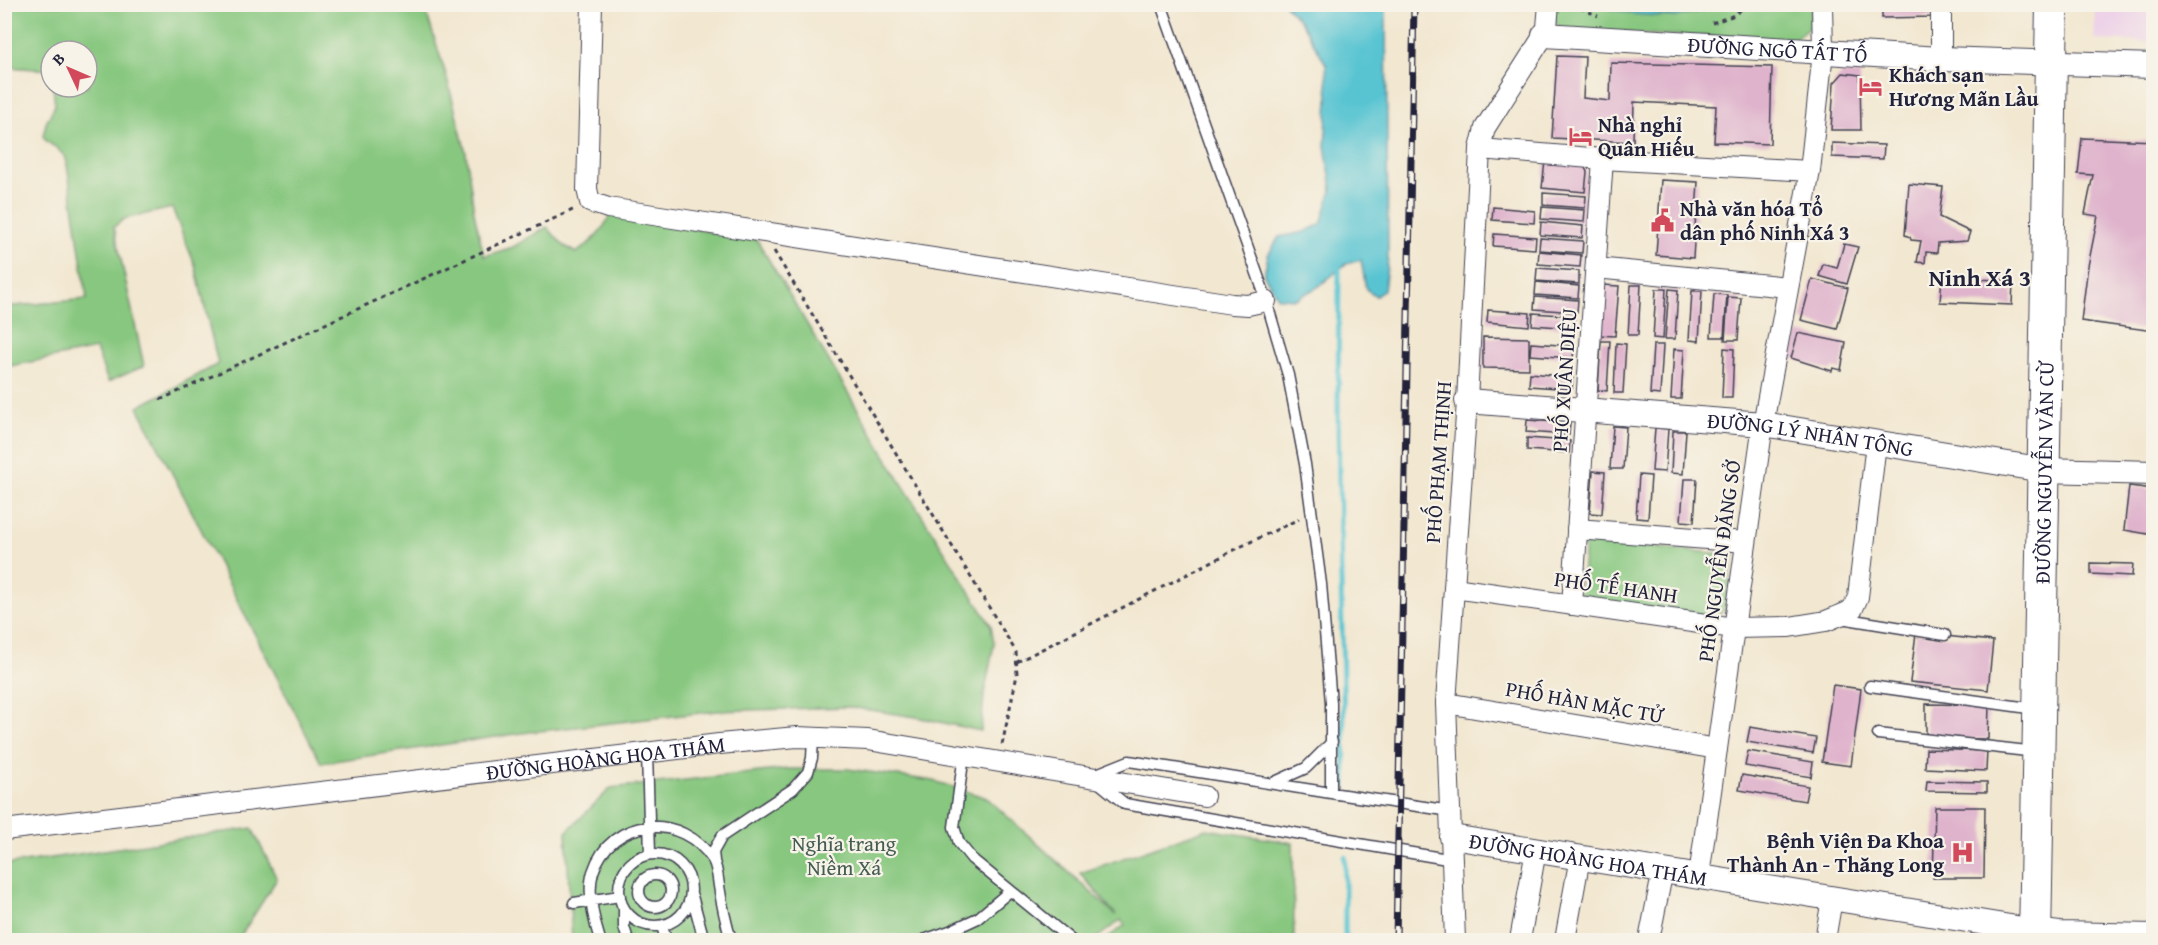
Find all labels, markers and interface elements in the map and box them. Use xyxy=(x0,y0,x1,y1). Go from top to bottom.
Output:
street label: ĐƯỜNG NGÔ TẤT TỐ xyxy=(1687,28,1868,70)
north arrow xyxy=(39,39,99,99)
text: B xyxy=(46,47,70,70)
place label: Khách sạn Hương Mãn Lầu xyxy=(1889,59,2039,114)
hotel icon: Khách sạn Hương Mãn Lầu xyxy=(1858,73,1884,99)
place label: Nhà nghỉ Quân Hiếu xyxy=(1598,109,1695,164)
hotel icon: Nhà nghỉ Quân Hiếu xyxy=(1567,123,1593,149)
place label: Nhà văn hóa Tổ dân phố Ninh Xá 3 xyxy=(1680,193,1850,248)
public building icon: Nhà văn hóa Tổ dân phố Ninh Xá 3 xyxy=(1649,207,1675,233)
district label: Ninh Xá 3 xyxy=(1929,260,2031,295)
street label: PHỐ XUÂN DIỆU xyxy=(1544,307,1585,453)
street label: ĐƯỜNG NGUYỄN VĂN CỪ xyxy=(2026,360,2061,584)
street label: PHỐ PHẠM THỊNH xyxy=(1417,380,1459,544)
street label: ĐƯỜNG LÝ NHÂN TÔNG xyxy=(1706,404,1916,464)
street label: PHỐ NGUYỄN ĐĂNG SỞ xyxy=(1689,458,1749,664)
street label: PHỐ TẾ HANH xyxy=(1552,563,1680,611)
street label: PHỐ HÀN MẶC TỬ xyxy=(1503,673,1667,731)
street label: ĐƯỜNG HOÀNG HOA THÁM xyxy=(484,728,727,787)
street label: ĐƯỜNG HOÀNG HOA THÁM xyxy=(1467,825,1709,893)
place label: Bệnh Viện Đa Khoa Thành An - Thăng Long xyxy=(1727,825,1945,880)
park label: Nghĩa trang Niềm Xá xyxy=(792,828,897,883)
hospital icon: Bệnh Viện Đa Khoa Thành An - Thăng Long xyxy=(1949,839,1975,865)

